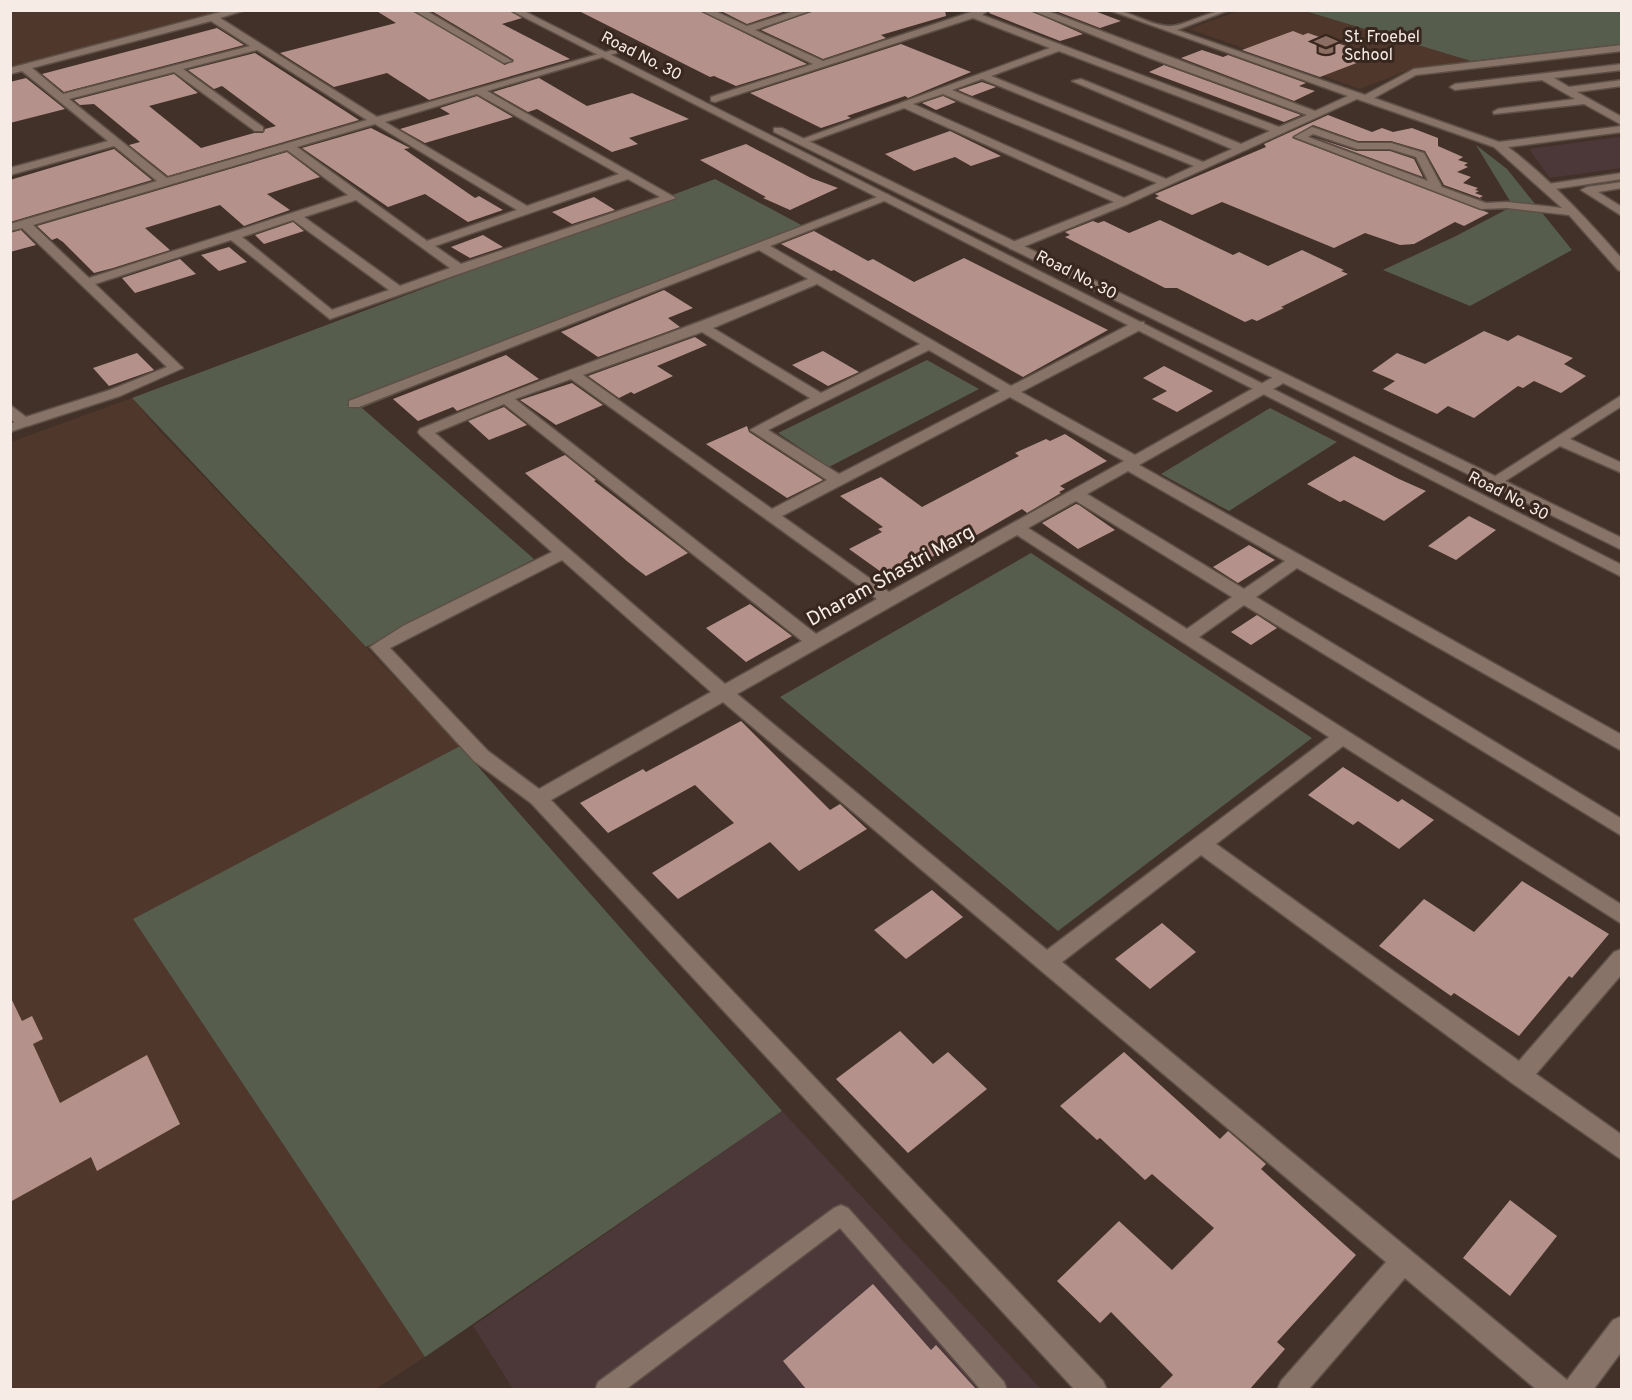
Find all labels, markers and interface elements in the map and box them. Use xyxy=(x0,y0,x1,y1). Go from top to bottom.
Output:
street label: Road No. 30 xyxy=(597,28,685,86)
place label: St. Froebel School xyxy=(1344,28,1420,66)
school or university icon: St. Froebel School xyxy=(1313,32,1339,58)
street label: Road No. 30 xyxy=(1032,247,1120,305)
street label: Road No. 30 xyxy=(1464,468,1552,526)
street label: Dharam Shastri Marg xyxy=(803,520,979,634)

